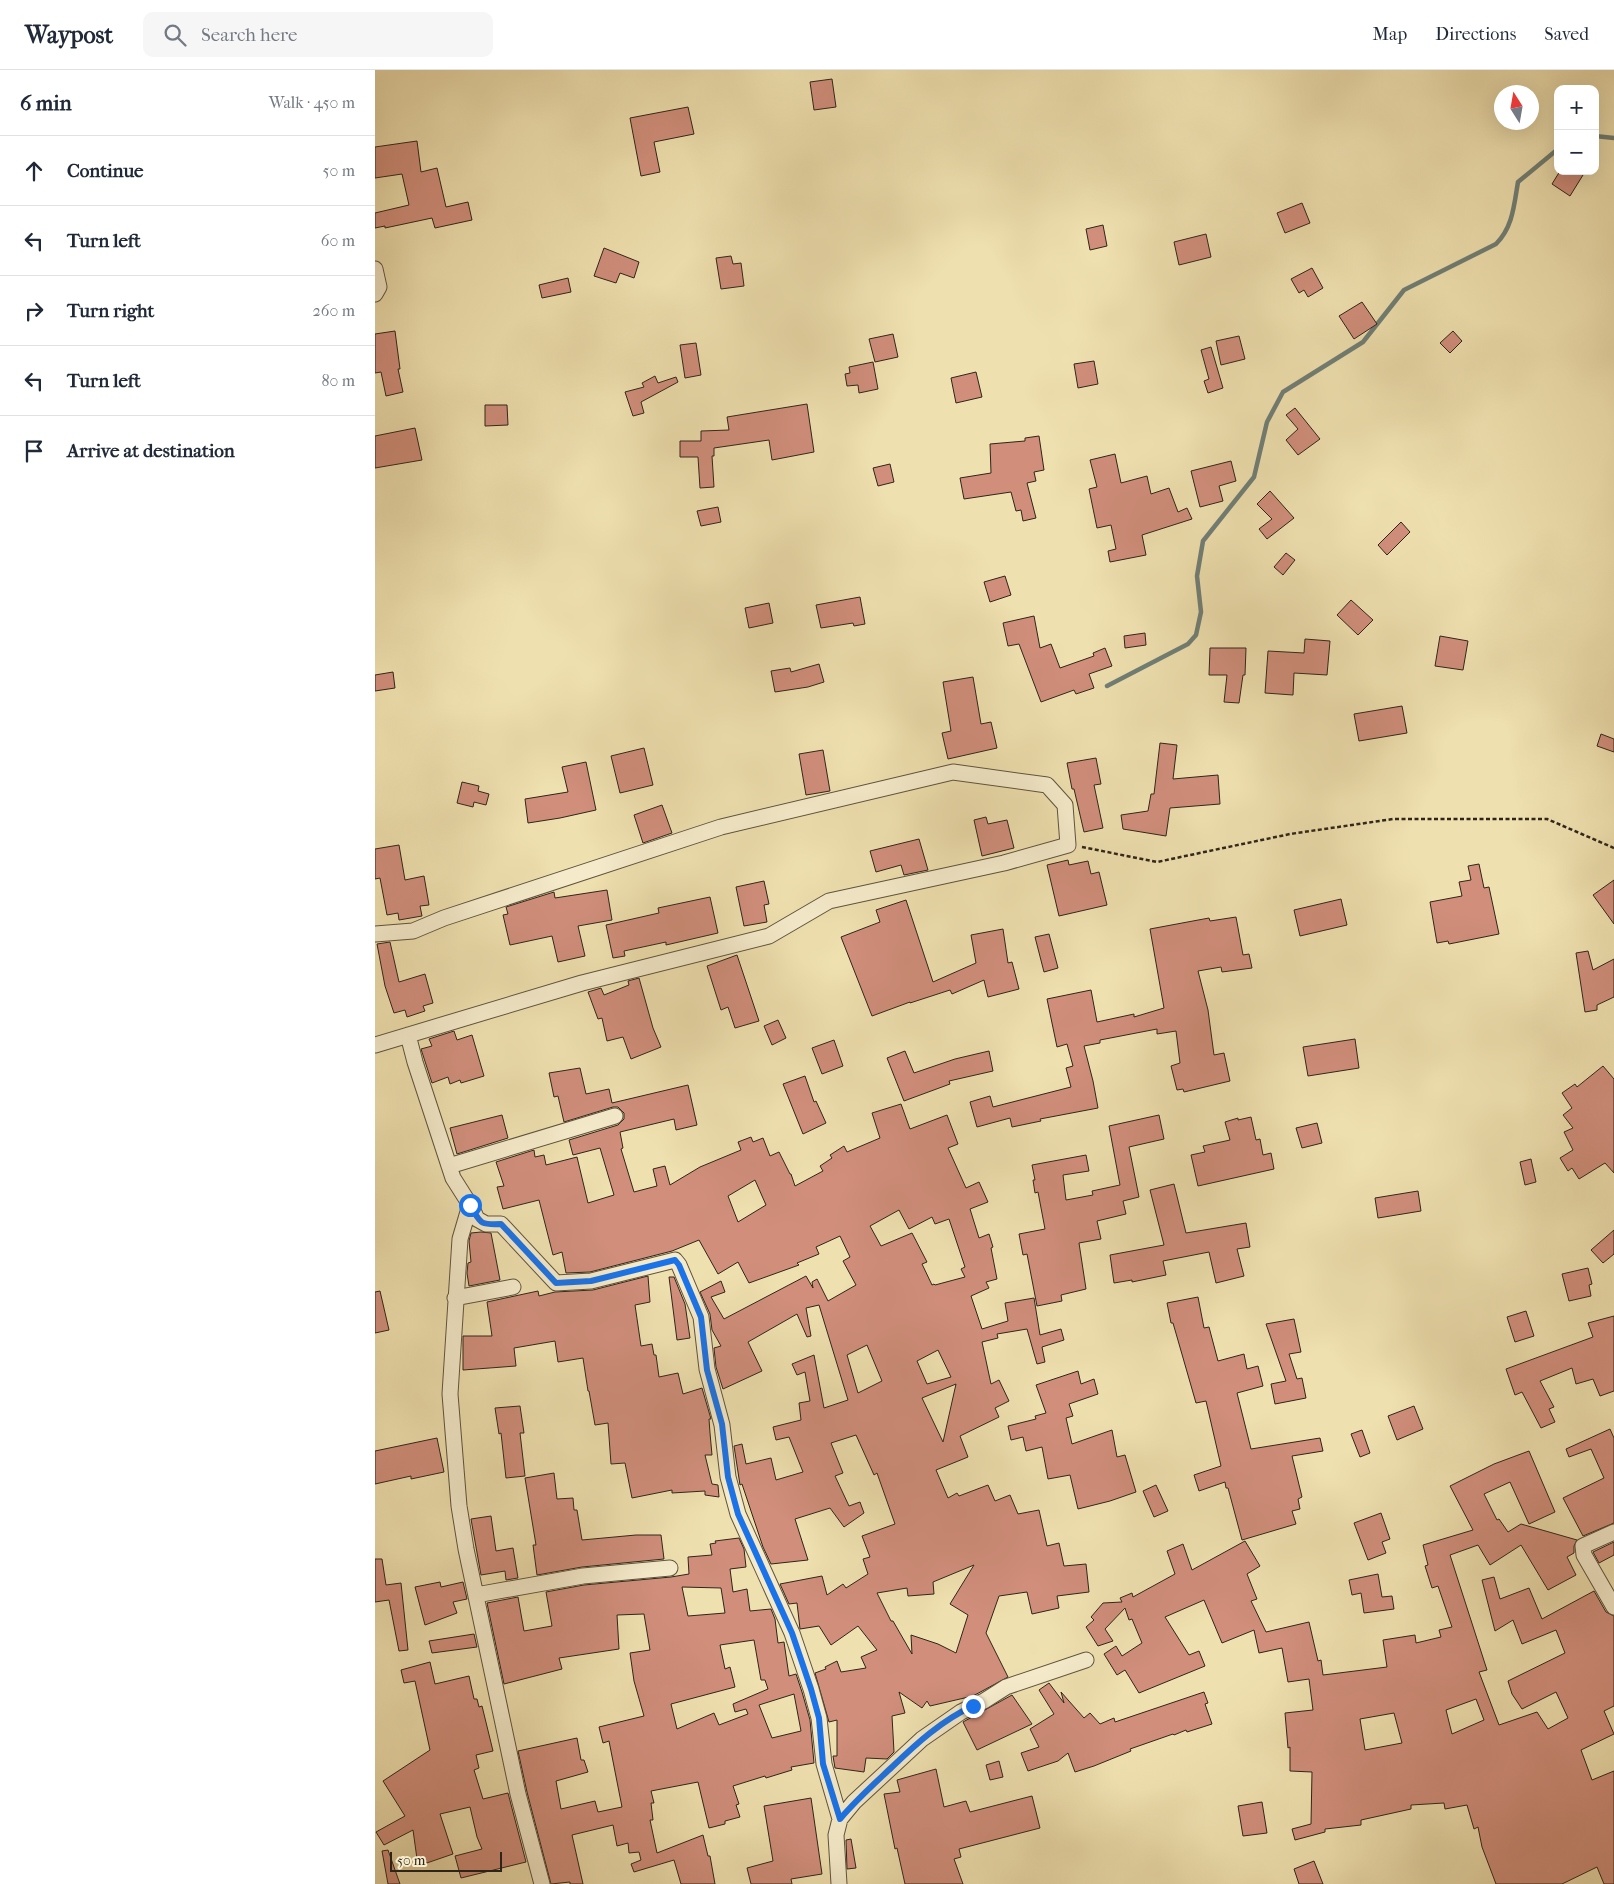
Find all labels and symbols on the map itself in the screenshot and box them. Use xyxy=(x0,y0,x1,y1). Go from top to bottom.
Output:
north arrow xyxy=(1494,85,1539,130)
route start xyxy=(459,1194,482,1217)
route end xyxy=(962,1695,985,1718)
scale bar xyxy=(390,1849,503,1872)

